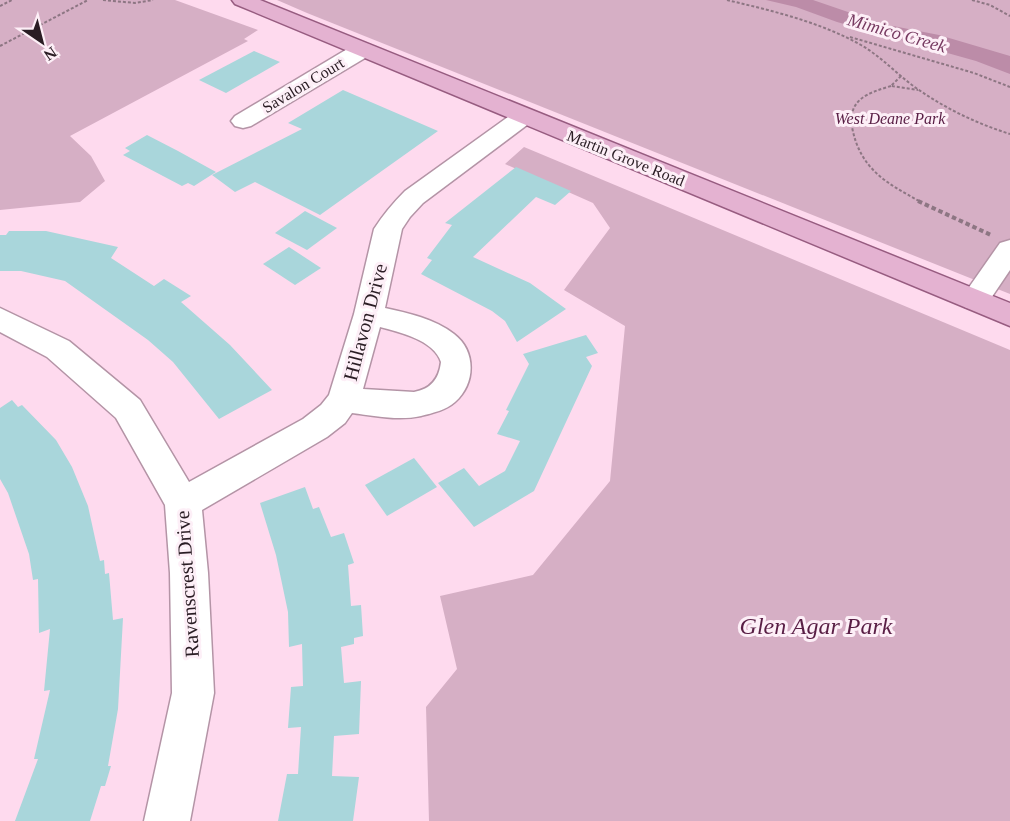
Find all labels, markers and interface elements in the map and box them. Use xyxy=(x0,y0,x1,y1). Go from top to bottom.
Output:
water label: Mimico Creek xyxy=(844,9,950,57)
north arrow xyxy=(12,12,72,72)
text: N xyxy=(40,44,60,64)
street label: Savalon Court xyxy=(259,54,347,116)
park label: West Deane Park xyxy=(835,110,946,127)
street label: Martin Grove Road xyxy=(565,127,687,189)
street label: Hillavon Drive xyxy=(339,261,391,383)
street label: Ravenscrest Drive xyxy=(171,510,203,658)
park label: Glen Agar Park xyxy=(740,613,893,639)

